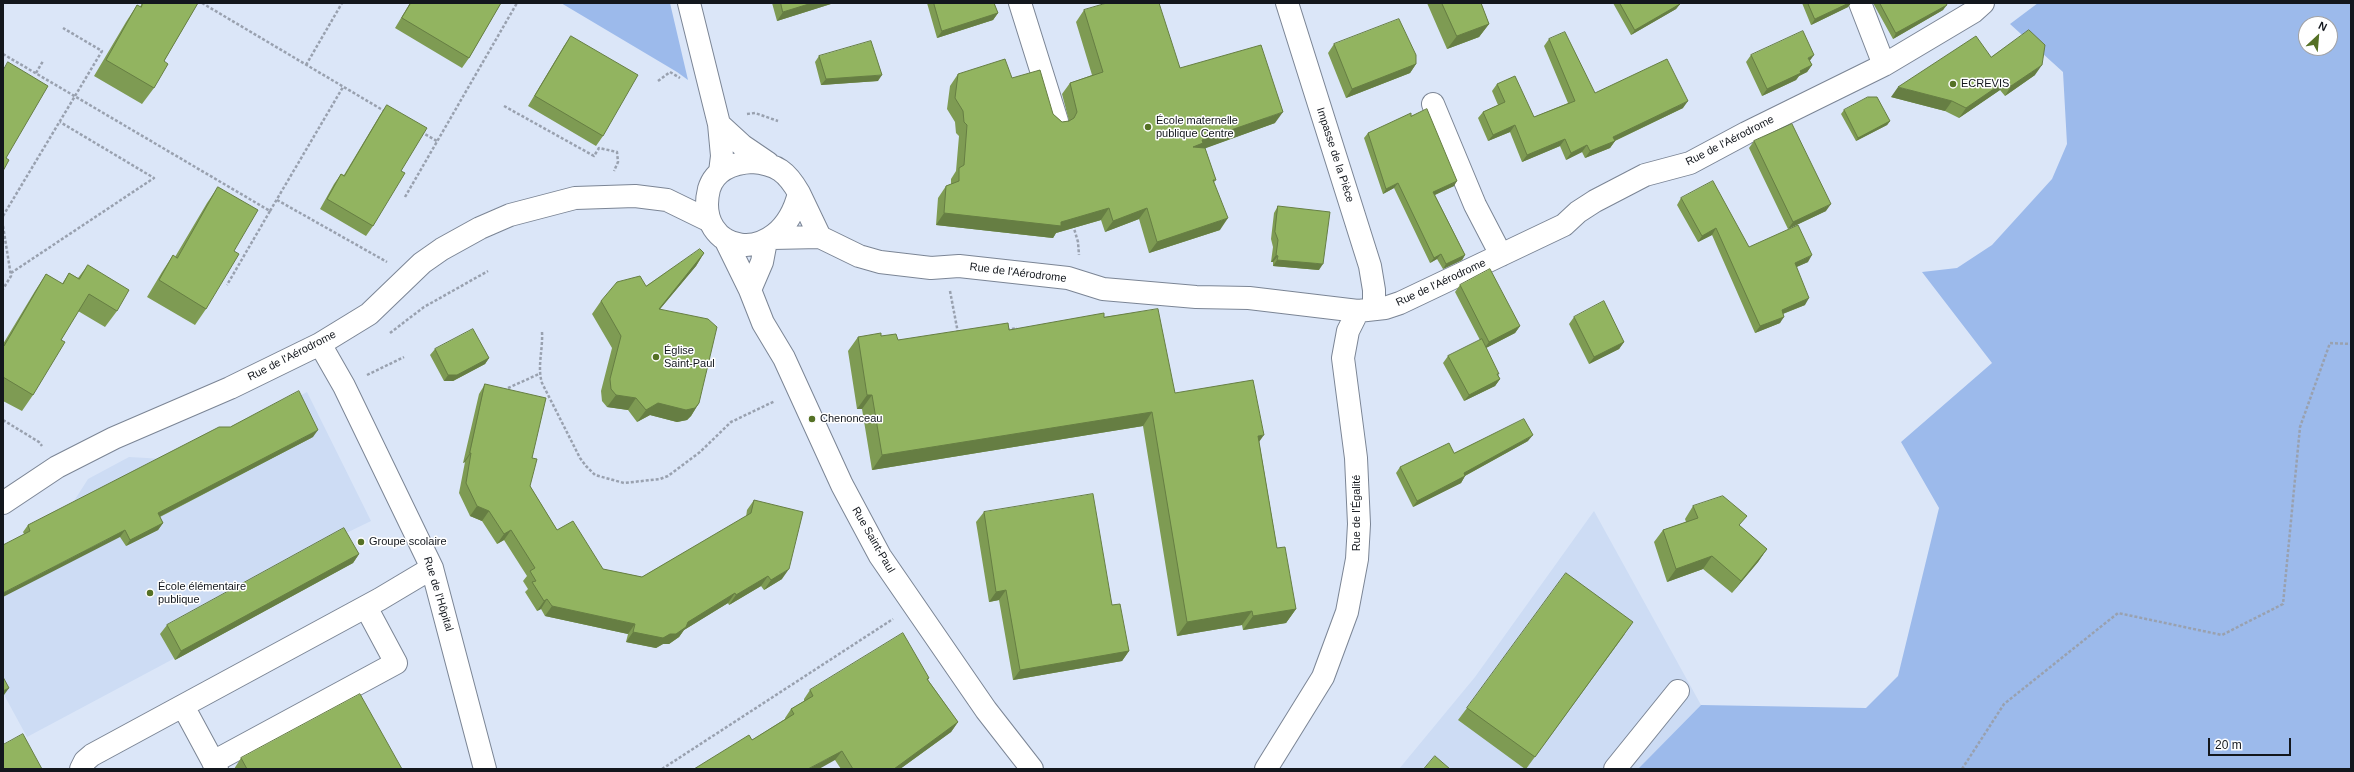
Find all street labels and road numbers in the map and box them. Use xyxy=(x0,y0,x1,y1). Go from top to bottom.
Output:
street label: Impasse de la Pièce xyxy=(1313,106,1357,204)
street label: Rue de l'Aérodrome xyxy=(1684,113,1776,169)
street label: Rue de l'Aérodrome xyxy=(1394,256,1488,310)
street label: Rue de l'Aérodrome xyxy=(969,261,1067,285)
street label: Rue de l'Aérodrome xyxy=(246,328,338,384)
street label: Rue de l'Égalité xyxy=(1350,475,1364,551)
street label: Rue Saint-Paul xyxy=(849,505,897,575)
street label: Rue de l'Hôpital xyxy=(420,555,456,633)

